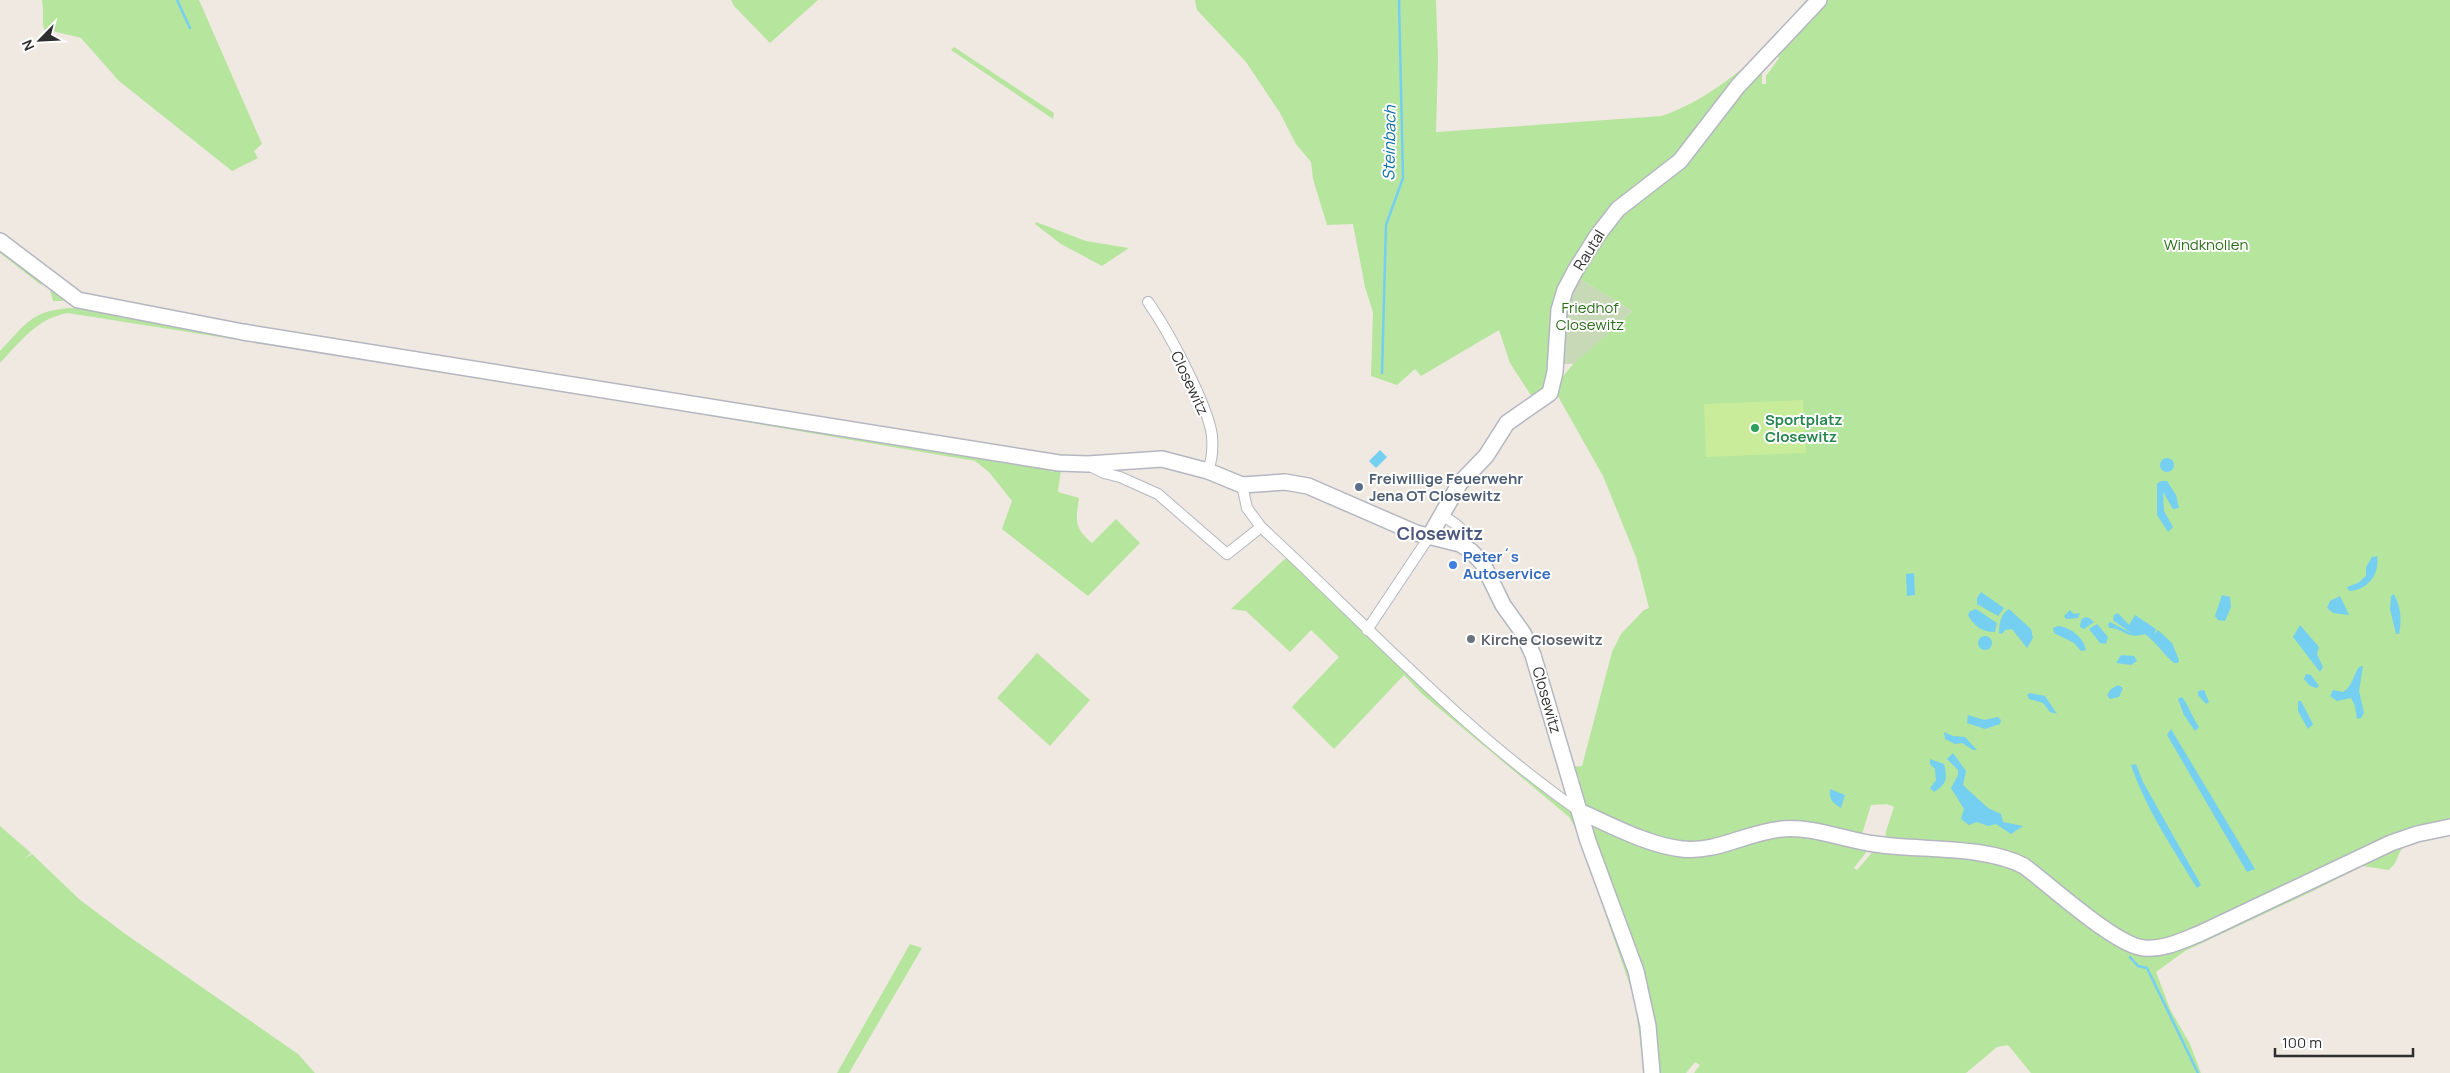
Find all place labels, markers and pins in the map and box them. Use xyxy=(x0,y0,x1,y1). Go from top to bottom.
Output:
place label: Sportplatz Closewitz xyxy=(1765,409,1842,447)
marker: Sportplatz Closewitz xyxy=(1749,422,1761,434)
place label: Freiwillige Feuerwehr Jena OT Closewitz xyxy=(1369,468,1523,506)
marker: Freiwillige Feuerwehr Jena OT Closewitz xyxy=(1353,481,1365,493)
place label: Peter´s Autoservice xyxy=(1463,546,1551,584)
marker: Peter´s Autoservice xyxy=(1447,559,1459,571)
place label: Kirche Closewitz xyxy=(1481,629,1603,650)
marker: Kirche Closewitz xyxy=(1465,633,1477,645)

